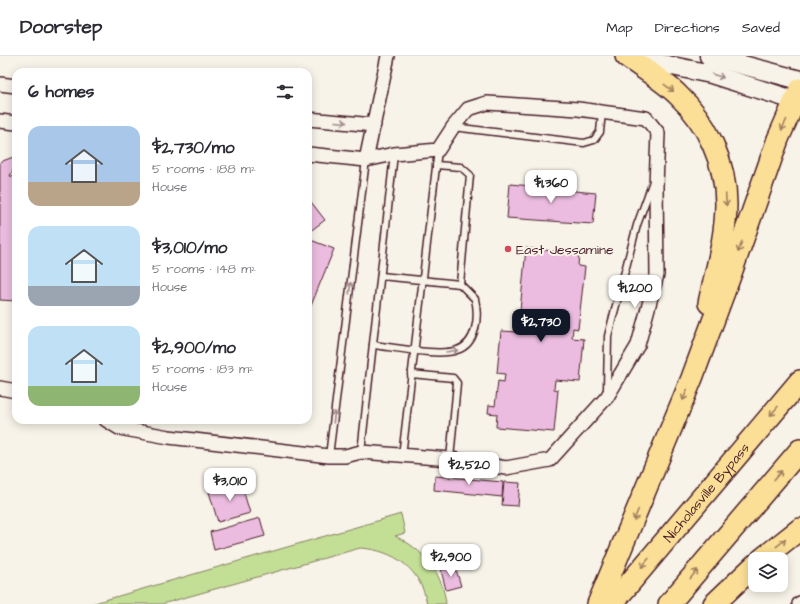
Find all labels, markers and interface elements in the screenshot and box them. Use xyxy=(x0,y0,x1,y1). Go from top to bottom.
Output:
text: Doorstep xyxy=(20,14,102,41)
text: Map xyxy=(606,18,633,38)
text: Directions xyxy=(655,18,720,38)
text: Saved xyxy=(742,18,780,38)
one-way arrow xyxy=(712,73,724,81)
text: 6 homes xyxy=(28,80,94,104)
icon: filters xyxy=(274,81,296,103)
one-way arrow xyxy=(663,84,674,92)
one-way arrow xyxy=(334,118,347,126)
one-way arrow xyxy=(780,118,787,130)
text: $2,730/mo xyxy=(152,136,235,160)
icon: home xyxy=(60,142,108,190)
text: 5 rooms · 188 m² xyxy=(152,160,256,178)
pin: $1,360 xyxy=(518,170,584,204)
text: $1,360 xyxy=(534,174,568,192)
text: House xyxy=(152,178,187,196)
one-way arrow xyxy=(722,193,729,206)
text: $3,010/mo xyxy=(152,236,227,260)
place label: East Jessamine xyxy=(516,240,614,260)
one-way arrow xyxy=(736,240,743,253)
icon: home xyxy=(60,242,108,290)
marker: East Jessamine xyxy=(503,244,513,254)
text: 5 rooms · 148 m² xyxy=(152,260,256,278)
pin: $1,200 xyxy=(602,275,668,309)
text: House xyxy=(152,278,187,296)
text: $1,200 xyxy=(617,279,653,297)
one-way arrow xyxy=(346,282,354,295)
pin: $2,730 xyxy=(508,309,574,343)
text: $2,730 xyxy=(521,313,561,331)
text: $2,900/mo xyxy=(152,336,236,360)
icon: home xyxy=(60,342,108,390)
one-way arrow xyxy=(446,346,459,354)
text: 5 rooms · 183 m² xyxy=(152,360,254,378)
text: House xyxy=(152,378,187,396)
one-way arrow xyxy=(681,389,689,401)
one-way arrow xyxy=(770,405,779,416)
one-way arrow xyxy=(330,411,337,424)
street label: Nicholasville Bypass xyxy=(659,439,755,547)
pin: $2,520 xyxy=(436,452,502,486)
text: $2,520 xyxy=(448,456,490,474)
pin: $3,010 xyxy=(197,468,263,502)
one-way arrow xyxy=(774,470,783,480)
text: $3,010 xyxy=(213,472,247,490)
one-way arrow xyxy=(631,509,639,521)
one-way arrow xyxy=(775,539,786,548)
pin: $2,900 xyxy=(418,544,484,578)
text: $2,900 xyxy=(431,548,471,566)
map controls xyxy=(748,552,788,592)
button: layers xyxy=(748,552,788,592)
one-way arrow xyxy=(640,558,649,568)
one-way arrow xyxy=(690,568,699,579)

